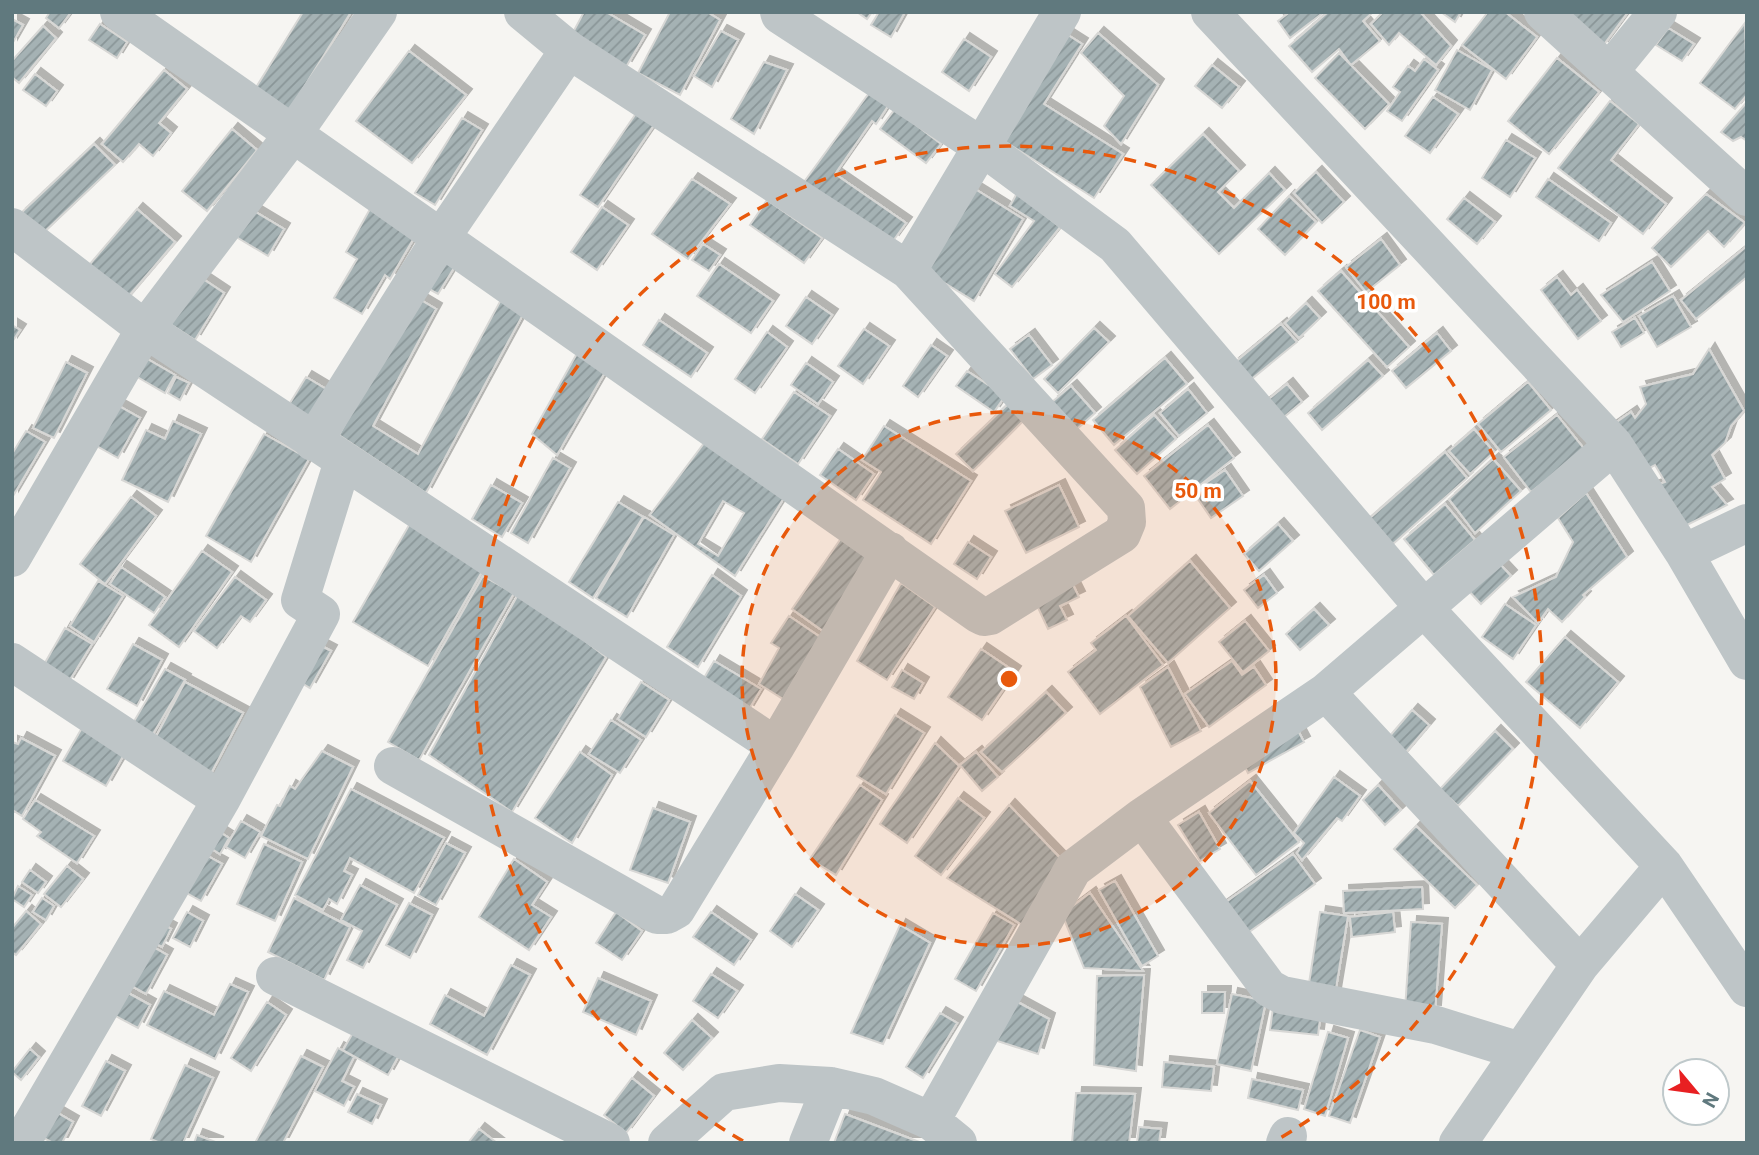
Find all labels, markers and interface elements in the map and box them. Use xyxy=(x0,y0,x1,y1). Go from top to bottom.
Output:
text: 100 m xyxy=(1356,290,1416,314)
text: 50 m xyxy=(1174,479,1222,503)
centre of rings xyxy=(997,667,1021,691)
north arrow xyxy=(1661,1057,1731,1127)
text: N xyxy=(1697,1089,1724,1111)

